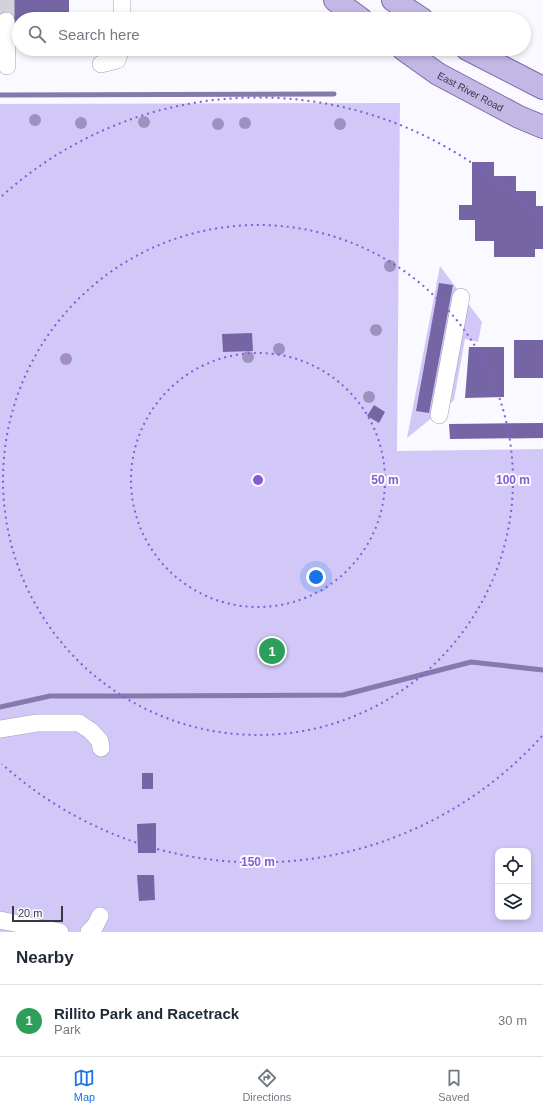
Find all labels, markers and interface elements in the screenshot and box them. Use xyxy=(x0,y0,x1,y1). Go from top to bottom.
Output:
search box xyxy=(12,12,531,56)
icon: search xyxy=(26,23,48,45)
text: Search here xyxy=(58,26,140,43)
street label: East River Road xyxy=(436,69,505,113)
centre of rings xyxy=(251,473,265,487)
text: 50 m xyxy=(371,473,399,487)
text: 100 m xyxy=(496,473,530,487)
your location xyxy=(306,567,326,587)
pin: 1 xyxy=(259,636,285,666)
map controls xyxy=(495,848,531,920)
button: locate xyxy=(495,848,531,884)
text: 150 m xyxy=(241,855,275,869)
button: layers xyxy=(495,884,531,920)
scale bar xyxy=(12,904,63,923)
text: 20 m xyxy=(18,907,42,919)
text: Nearby xyxy=(16,948,74,967)
text: Rillito Park and Racetrack xyxy=(54,1005,239,1022)
text: 1 xyxy=(25,1013,33,1028)
text: 30 m xyxy=(498,1013,527,1028)
text: Park xyxy=(54,1022,81,1037)
tab: Map xyxy=(73,1067,95,1103)
tab: Directions xyxy=(242,1067,291,1103)
tab: Saved xyxy=(438,1067,469,1103)

